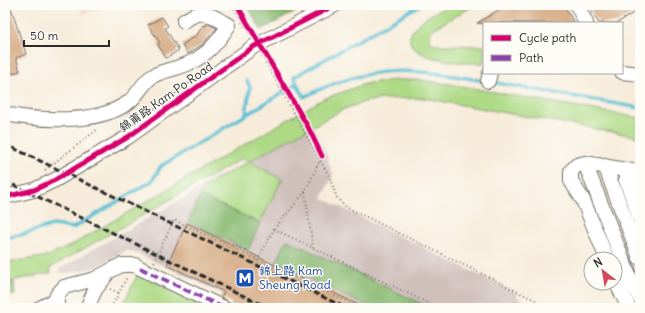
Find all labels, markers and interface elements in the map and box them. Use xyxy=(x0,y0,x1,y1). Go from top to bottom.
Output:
scale bar xyxy=(24,22,109,48)
legend xyxy=(483,22,623,74)
text: 50 m xyxy=(30,28,59,43)
text: Cycle path xyxy=(519,30,576,45)
text: Path xyxy=(519,50,544,65)
street label: 錦莆路 Kam Po Road xyxy=(116,59,216,135)
north arrow xyxy=(583,251,623,291)
text: N xyxy=(591,254,605,270)
place label: 錦上路 Kam Sheung Road xyxy=(259,263,331,292)
metro station icon: 錦上路 Kam Sheung Road xyxy=(234,267,256,289)

